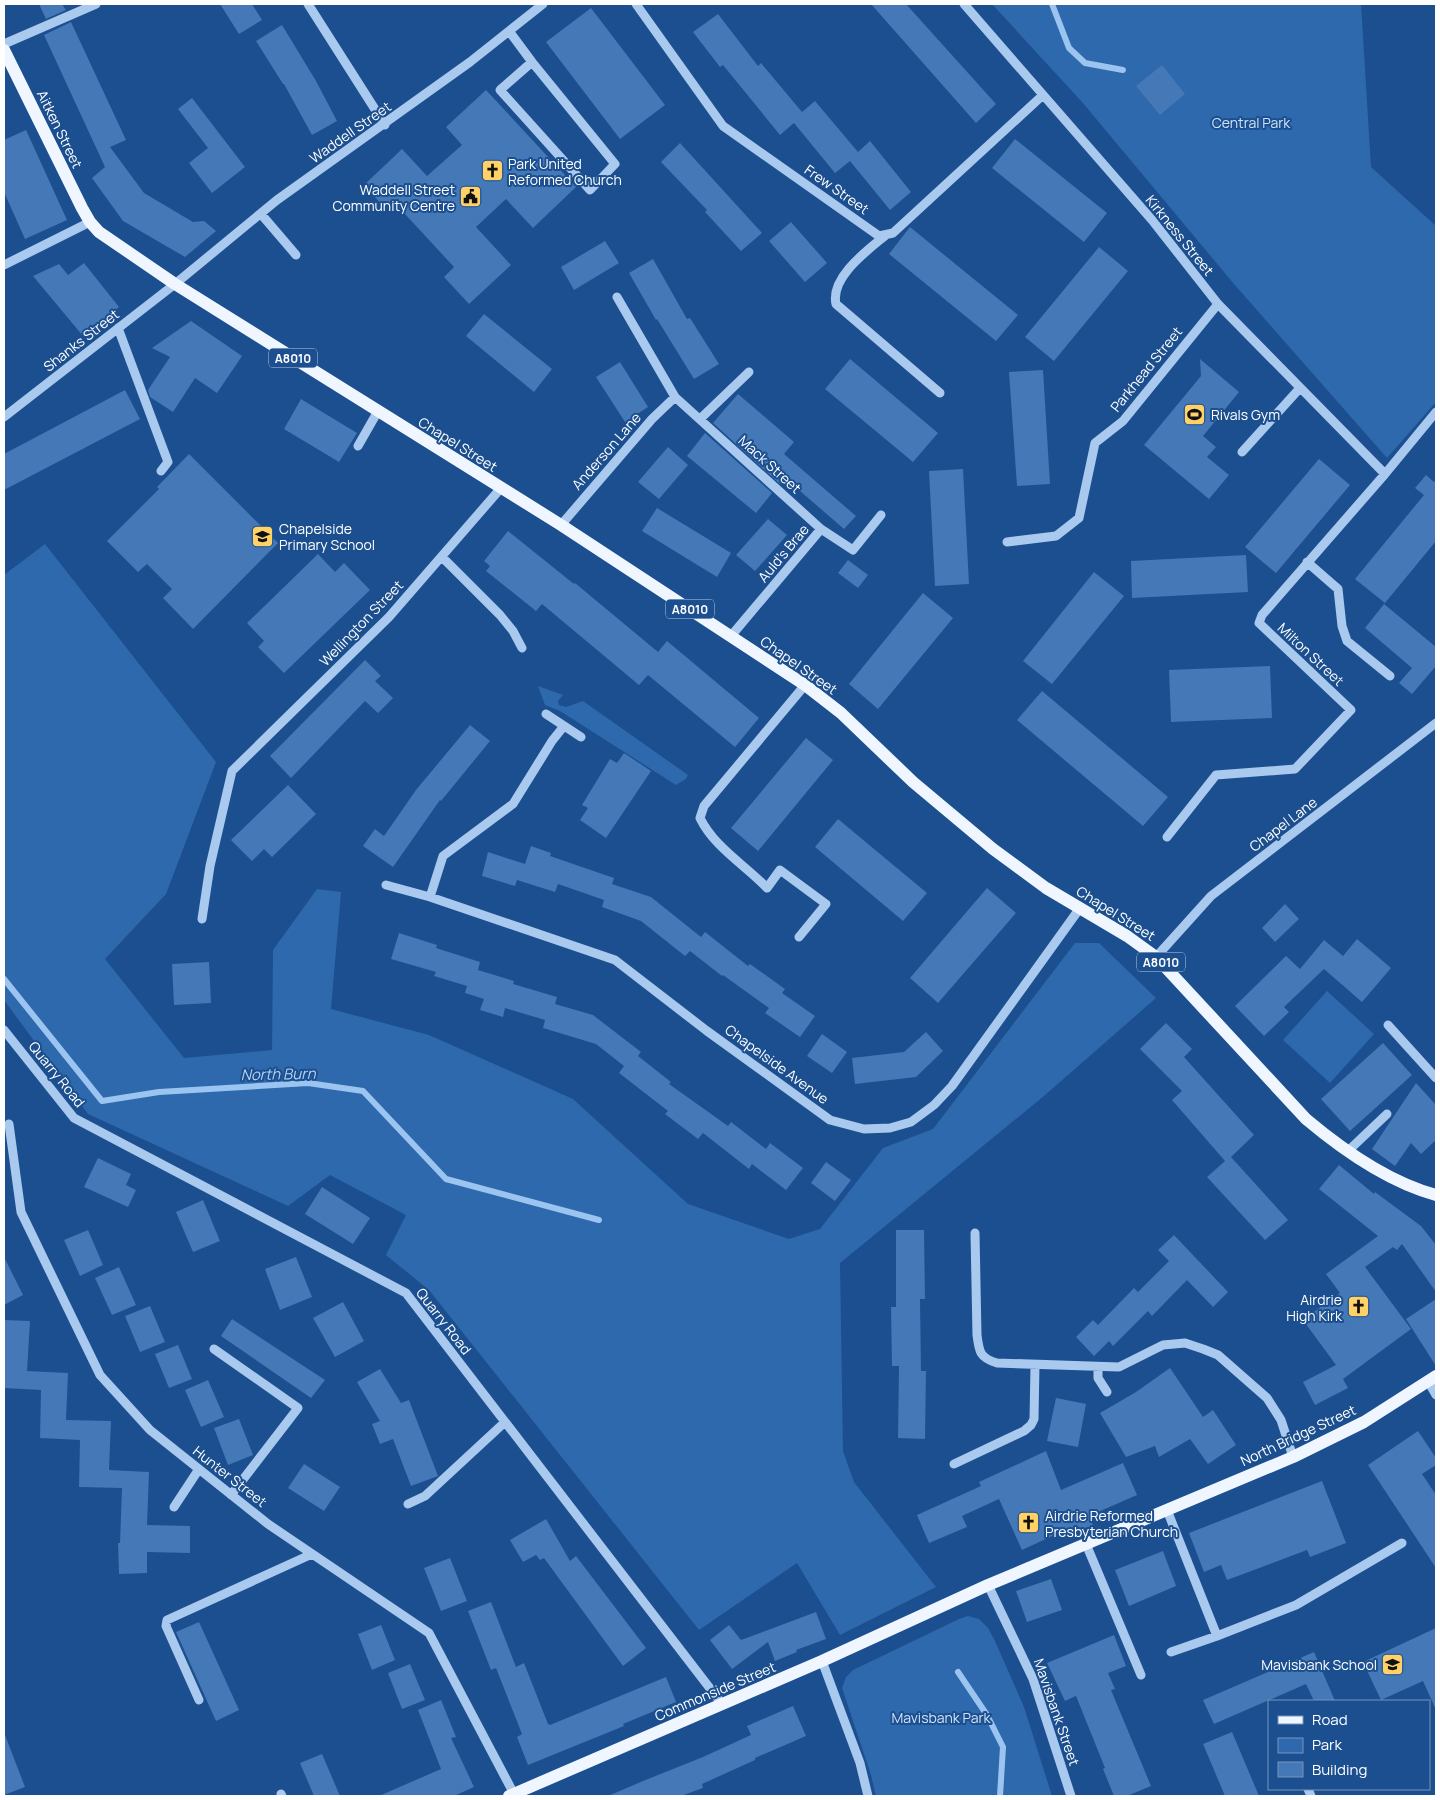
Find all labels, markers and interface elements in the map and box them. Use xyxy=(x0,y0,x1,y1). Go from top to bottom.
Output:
street label: Aitken Street xyxy=(33,87,87,172)
street label: Waddell Street xyxy=(305,97,395,167)
park label: Central Park xyxy=(1212,113,1291,132)
place label: Park United Reformed Church xyxy=(508,154,622,189)
church icon: Park United Reformed Church xyxy=(480,159,504,183)
street label: Frew Street xyxy=(801,160,873,218)
place label: Waddell Street Community Centre xyxy=(332,180,455,215)
public building icon: Waddell Street Community Centre xyxy=(459,185,483,209)
street label: Kirkness Street xyxy=(1142,191,1219,280)
street label: Shanks Street xyxy=(39,304,123,376)
street label: Parkhead Street xyxy=(1106,322,1186,415)
road number: A8010 xyxy=(269,348,317,368)
sports icon: Rivals Gym xyxy=(1183,402,1207,426)
place label: Rivals Gym xyxy=(1211,405,1280,424)
street label: Anderson Lane xyxy=(567,408,645,494)
street label: Chapel Street xyxy=(415,412,501,476)
street label: Mack Street xyxy=(735,431,806,497)
place label: Chapelside Primary School xyxy=(279,519,375,554)
street label: Auld's Brae xyxy=(753,520,813,586)
school or university icon: Chapelside Primary School xyxy=(251,524,275,548)
street label: Wellington Street xyxy=(315,576,407,670)
road number: A8010 xyxy=(666,600,714,618)
street label: Milton Street xyxy=(1274,618,1349,690)
street label: Chapel Street xyxy=(757,631,842,699)
street label: Chapel Lane xyxy=(1245,792,1321,856)
street label: Chapel Street xyxy=(1073,881,1159,945)
road number: A8010 xyxy=(1137,952,1185,972)
street label: Chapelside Avenue xyxy=(721,1020,833,1108)
street label: Quarry Road xyxy=(25,1037,89,1111)
water label: North Burn xyxy=(240,1063,317,1085)
street label: Quarry Road xyxy=(412,1284,476,1358)
place label: Airdrie High Kirk xyxy=(1286,1290,1343,1325)
church icon: Airdrie High Kirk xyxy=(1346,1295,1370,1319)
street label: North Bridge Street xyxy=(1237,1400,1359,1470)
street label: Hunter Street xyxy=(189,1441,271,1511)
place label: Airdrie Reformed Presbyterian Church xyxy=(1045,1506,1178,1541)
church icon: Airdrie Reformed Presbyterian Church xyxy=(1017,1511,1041,1535)
school or university icon: Mavisbank School xyxy=(1381,1652,1405,1676)
place label: Mavisbank School xyxy=(1261,1655,1377,1674)
street label: Mavisbank Street xyxy=(1030,1656,1084,1769)
street label: Commonside Street xyxy=(652,1657,779,1725)
legend xyxy=(1268,1700,1430,1790)
park label: Mavisbank Park xyxy=(891,1708,992,1727)
text: Road xyxy=(1312,1709,1348,1730)
text: Park xyxy=(1312,1734,1342,1755)
text: Building xyxy=(1312,1759,1367,1780)

